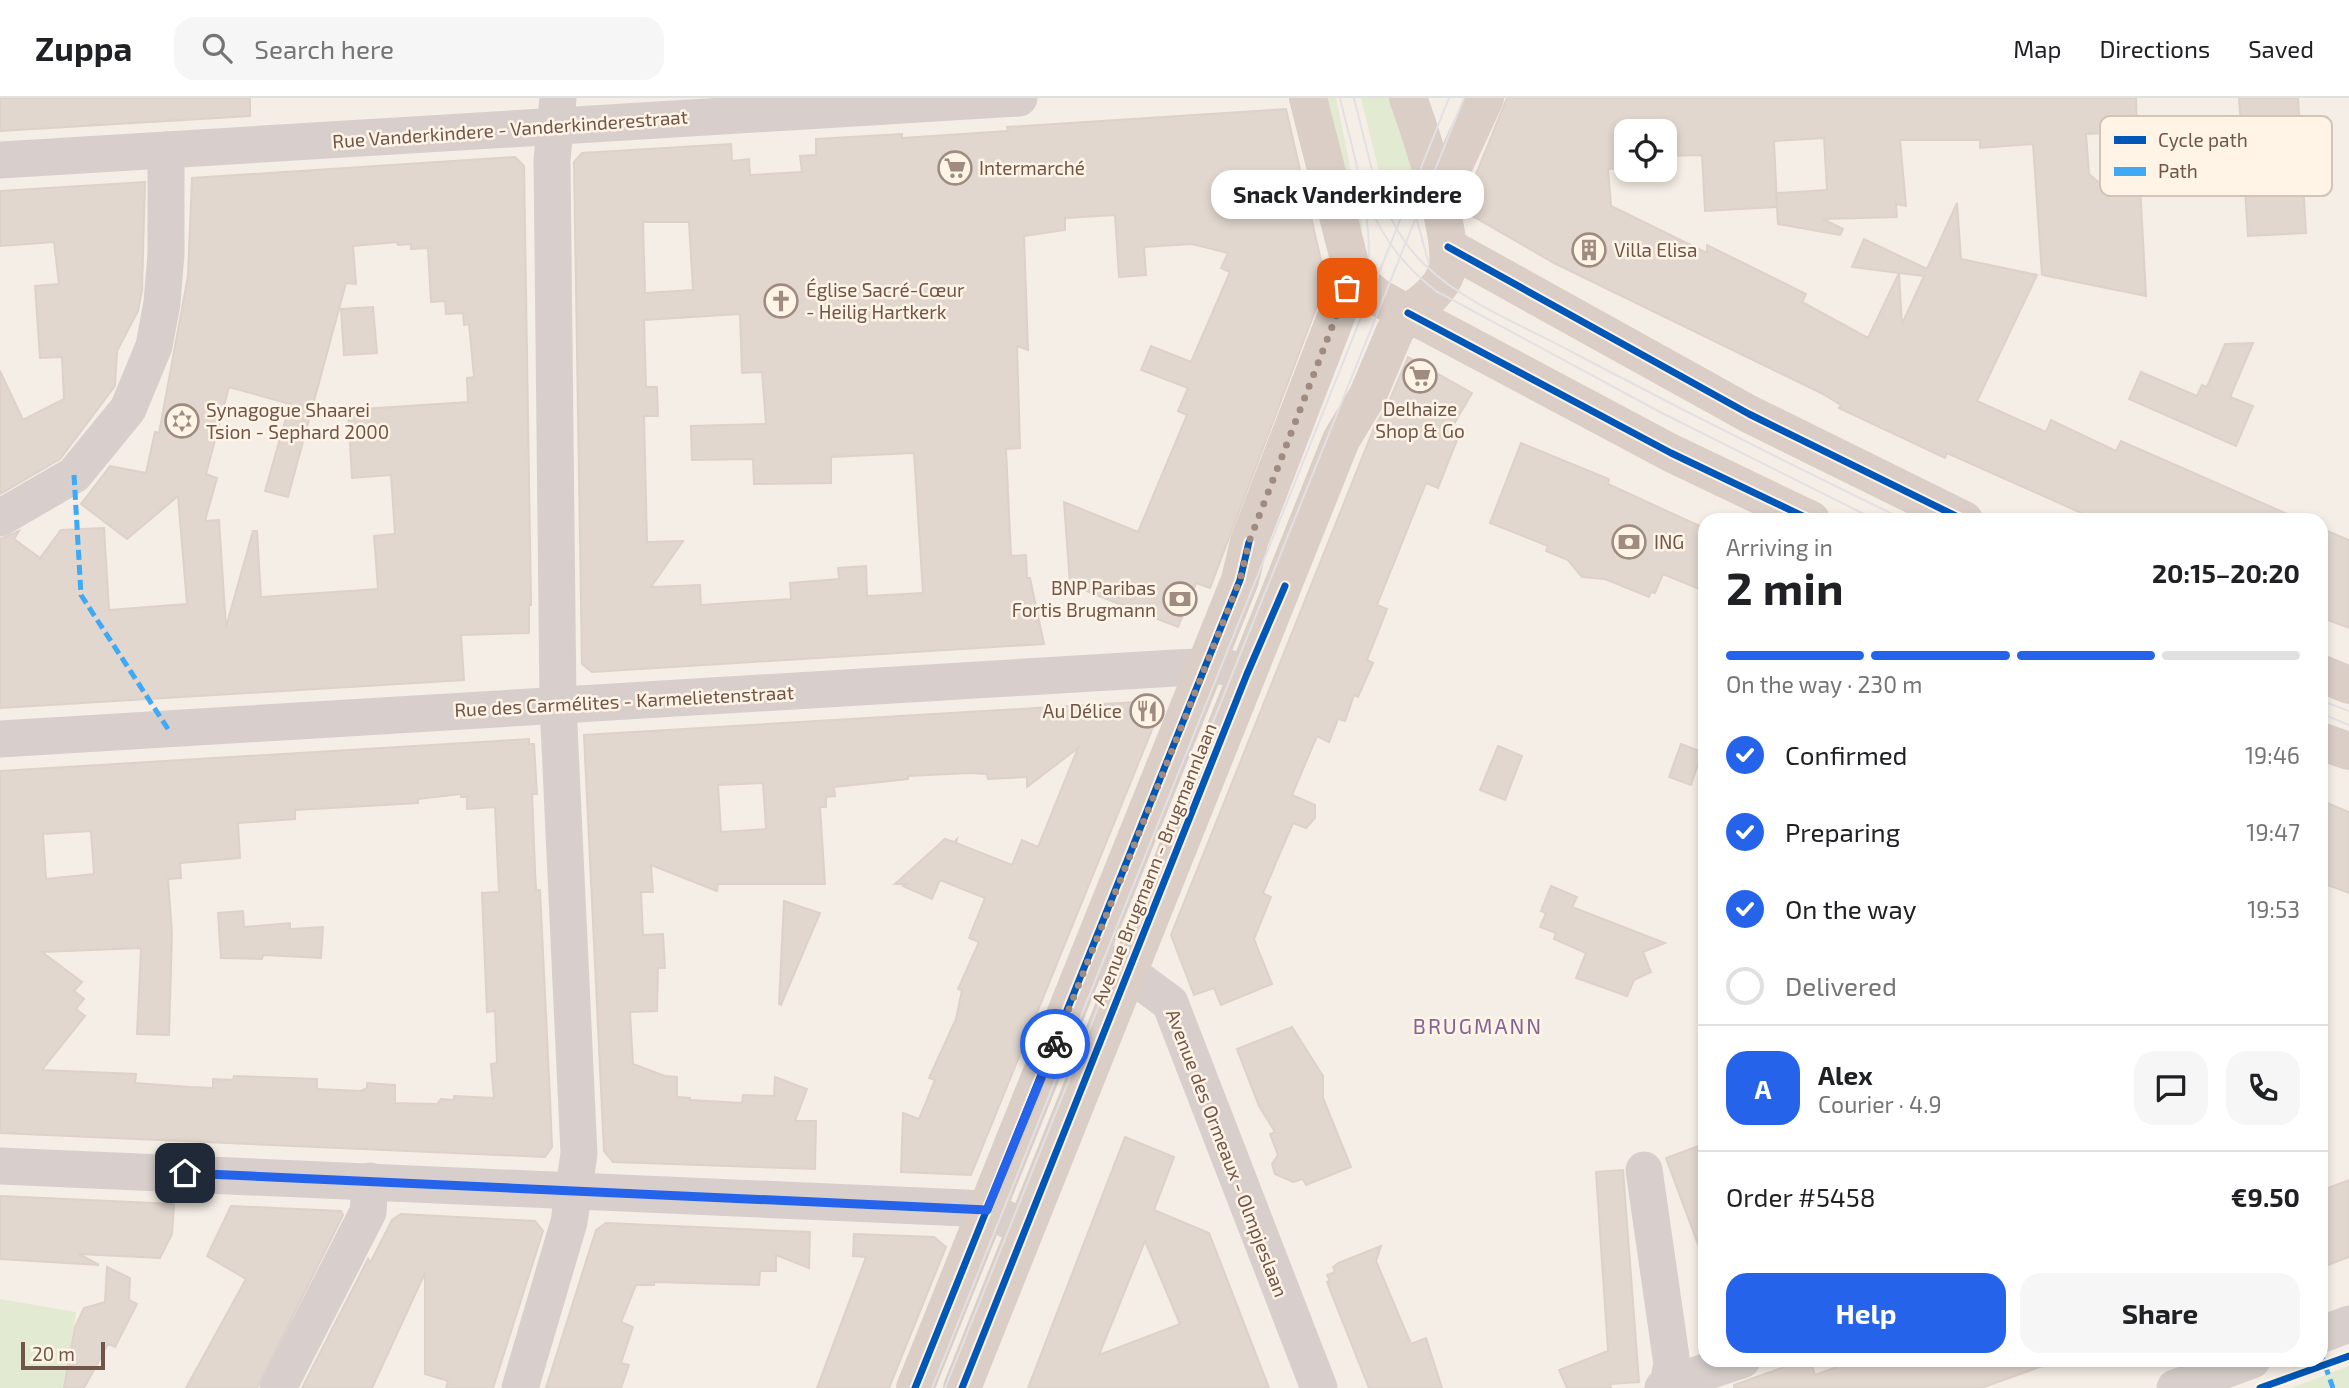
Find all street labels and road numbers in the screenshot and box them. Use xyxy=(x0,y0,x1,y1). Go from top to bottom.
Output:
street label: Rue Vanderkindere - Vanderkinderestraat xyxy=(331,105,688,152)
street label: Rue des Carmélites - Karmelietenstraat xyxy=(454,680,794,721)
street label: Avenue Brugmann - Brugmannlaan xyxy=(1086,719,1221,1008)
street label: Avenue des Ormeaux - Olmpjeslaan xyxy=(1162,1006,1293,1300)

